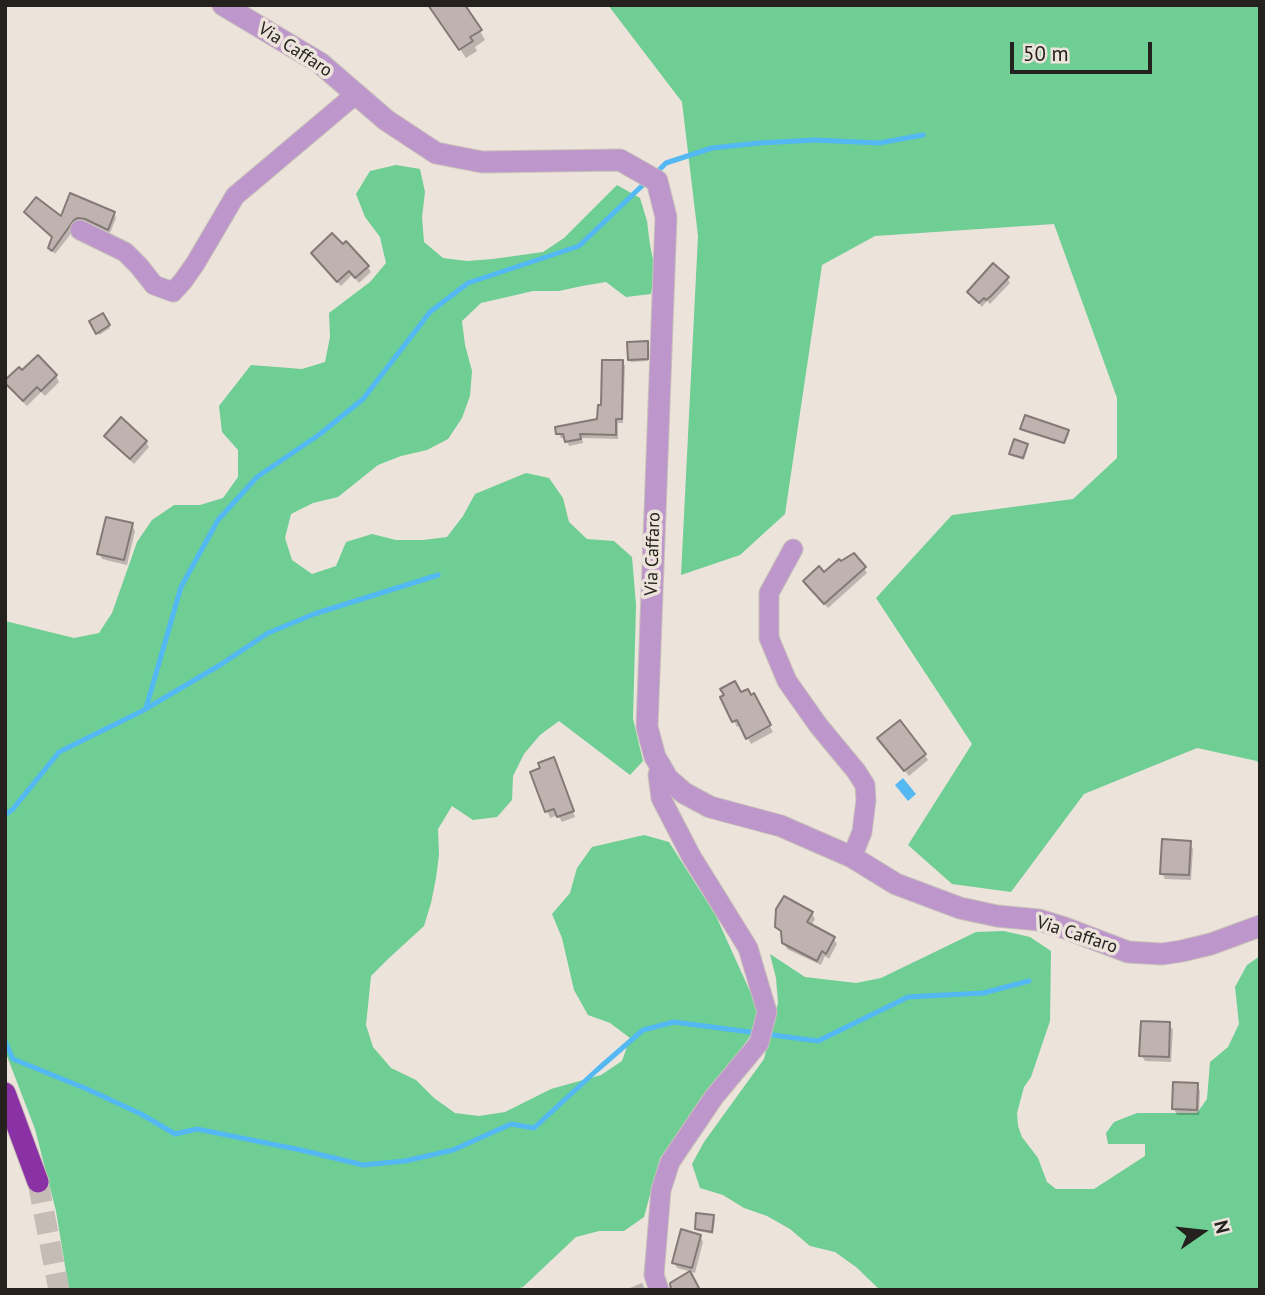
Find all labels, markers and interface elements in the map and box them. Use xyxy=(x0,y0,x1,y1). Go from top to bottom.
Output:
street label: Via Caffaro xyxy=(254,18,336,82)
scale bar xyxy=(1013,28,1155,72)
text: 50 m xyxy=(1023,40,1069,67)
street label: Via Caffaro xyxy=(641,512,665,596)
street label: Via Caffaro xyxy=(1034,912,1120,958)
north arrow xyxy=(1167,1197,1237,1267)
text: N xyxy=(1209,1218,1236,1236)

